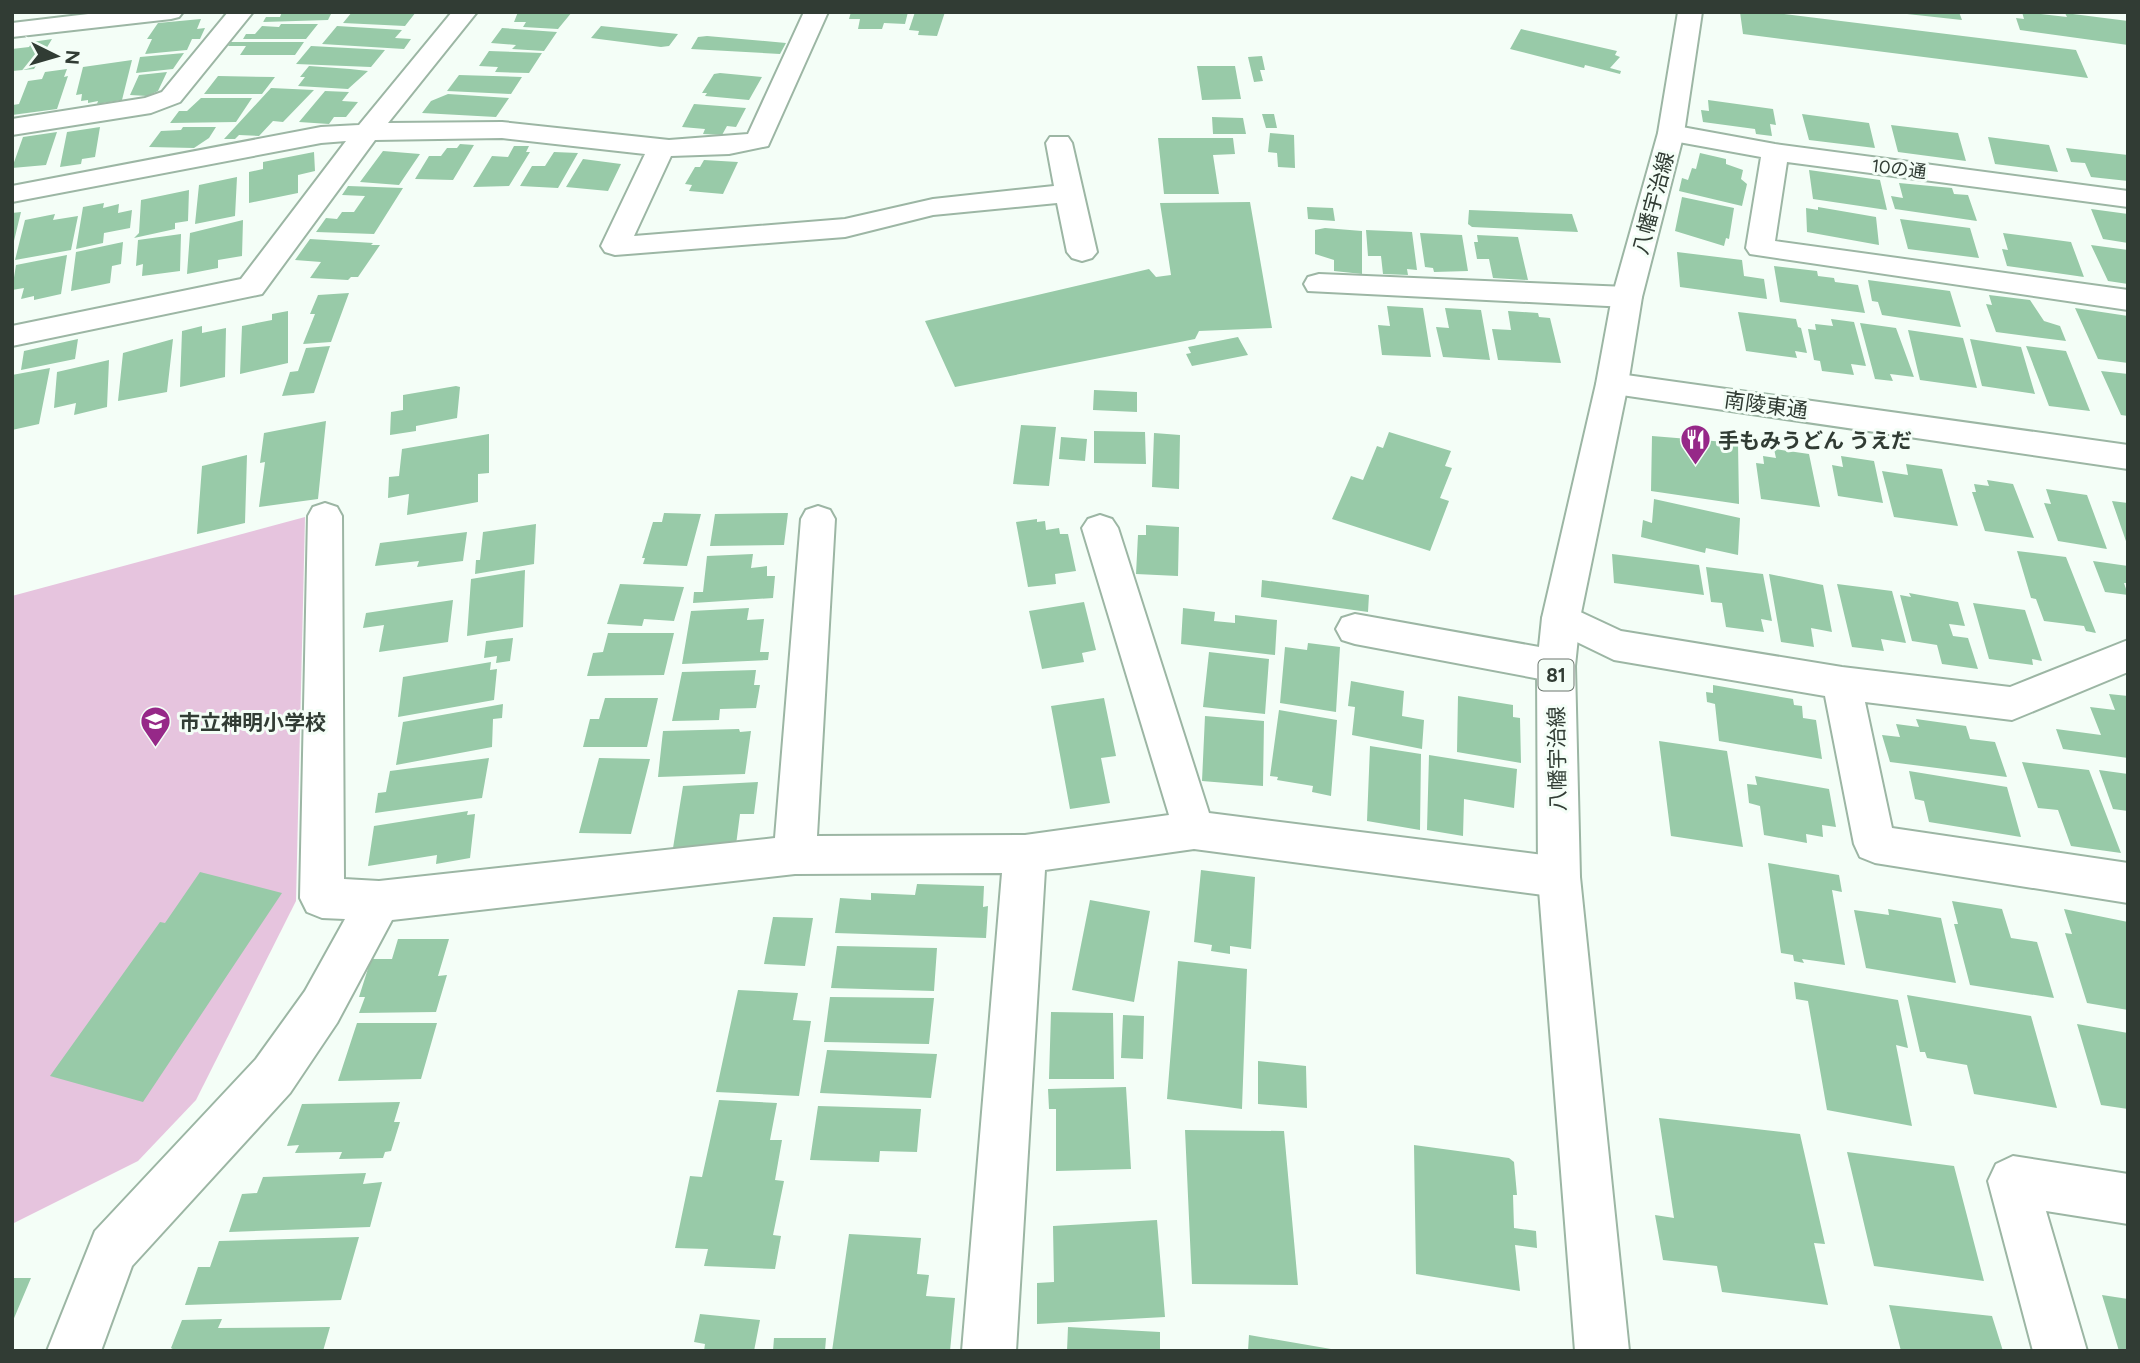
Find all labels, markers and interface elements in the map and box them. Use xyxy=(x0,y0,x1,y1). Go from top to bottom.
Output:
north arrow xyxy=(21,21,91,91)
text: N xyxy=(60,49,85,66)
street label: 八幡宇治線 xyxy=(1627,149,1679,257)
street label: 10の通 xyxy=(1870,155,1928,183)
street label: 南陵東通 xyxy=(1723,387,1809,423)
restaurant icon: 手もみうどん うえだ xyxy=(1678,423,1712,467)
place label: 手もみうどん うえだ xyxy=(1718,428,1912,453)
road number: 81 xyxy=(1538,660,1574,690)
school or university icon: 市立神明小学校 xyxy=(139,705,173,749)
street label: 八幡宇治線 xyxy=(1544,706,1570,812)
place label: 市立神明小学校 xyxy=(179,710,326,735)

